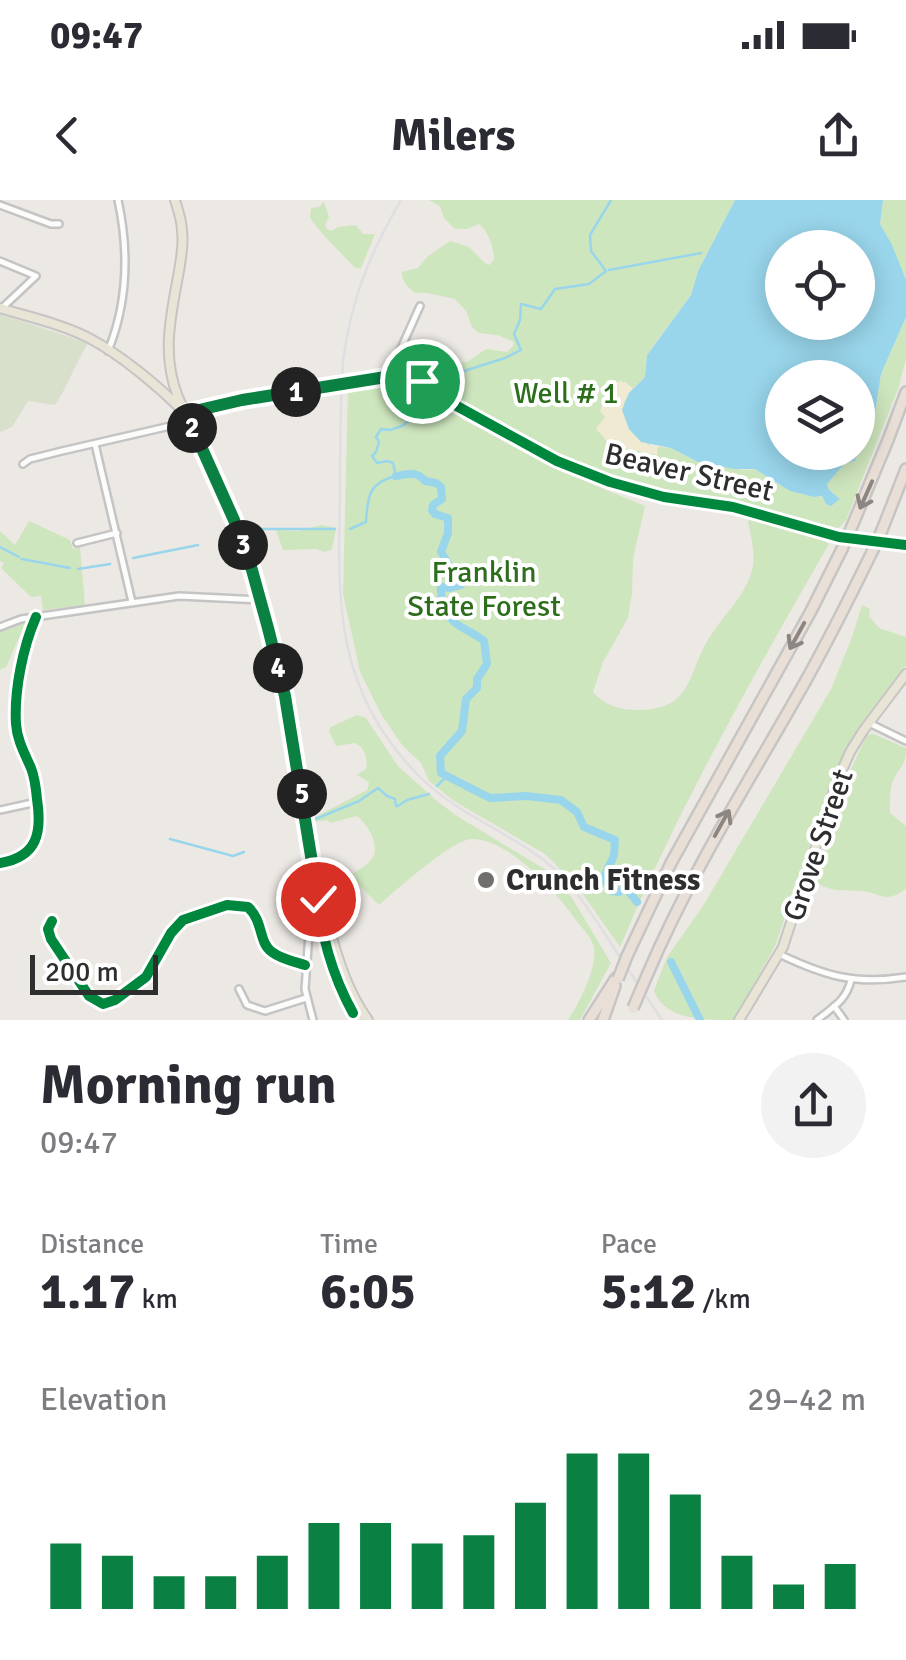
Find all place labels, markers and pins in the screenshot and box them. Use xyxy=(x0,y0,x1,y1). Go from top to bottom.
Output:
pin xyxy=(380,339,465,424)
pin: 1 xyxy=(271,367,321,417)
pin: 2 xyxy=(167,403,217,453)
pin: 3 xyxy=(218,520,268,570)
pin: 4 xyxy=(253,643,303,693)
pin: 5 xyxy=(277,769,327,819)
pin xyxy=(276,857,361,942)
place label: Crunch Fitness xyxy=(506,862,700,899)
marker: Crunch Fitness xyxy=(475,869,497,891)

